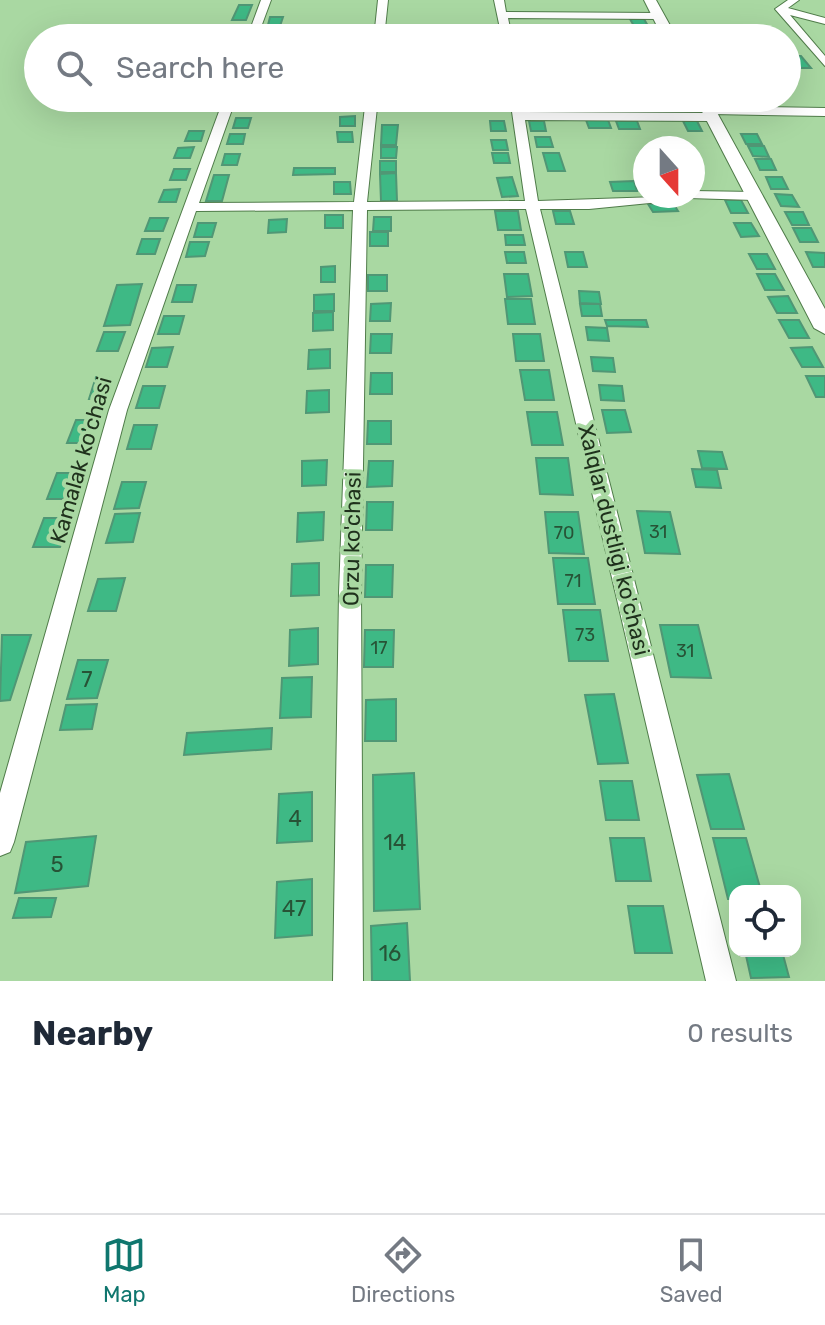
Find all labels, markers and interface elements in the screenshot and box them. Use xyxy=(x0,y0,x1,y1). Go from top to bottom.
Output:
search box xyxy=(24,24,801,112)
icon: search xyxy=(52,46,96,90)
text: Search here xyxy=(116,50,284,86)
north arrow xyxy=(633,136,705,208)
street label: Kamalak ko'chasi xyxy=(44,374,118,546)
street label: Xalqlar dustligi ko'chasi xyxy=(572,422,656,658)
street label: Orzu ko'chasi xyxy=(337,472,367,606)
house number: 31 xyxy=(649,521,667,543)
house number: 70 xyxy=(554,522,574,544)
house number: 71 xyxy=(565,570,581,592)
house number: 73 xyxy=(575,624,595,646)
house number: 17 xyxy=(371,637,387,659)
house number: 31 xyxy=(676,640,694,662)
house number: 7 xyxy=(81,666,93,693)
house number: 4 xyxy=(288,805,302,832)
house number: 14 xyxy=(383,829,407,856)
house number: 5 xyxy=(50,851,64,878)
map controls xyxy=(729,885,801,957)
button: locate xyxy=(729,885,801,957)
house number: 47 xyxy=(282,895,306,922)
house number: 16 xyxy=(379,940,401,967)
text: Nearby xyxy=(32,1013,153,1054)
text: 0 results xyxy=(687,1018,793,1049)
tab: Map xyxy=(102,1233,146,1308)
tab: Directions xyxy=(351,1233,455,1308)
tab: Saved xyxy=(660,1233,723,1308)

